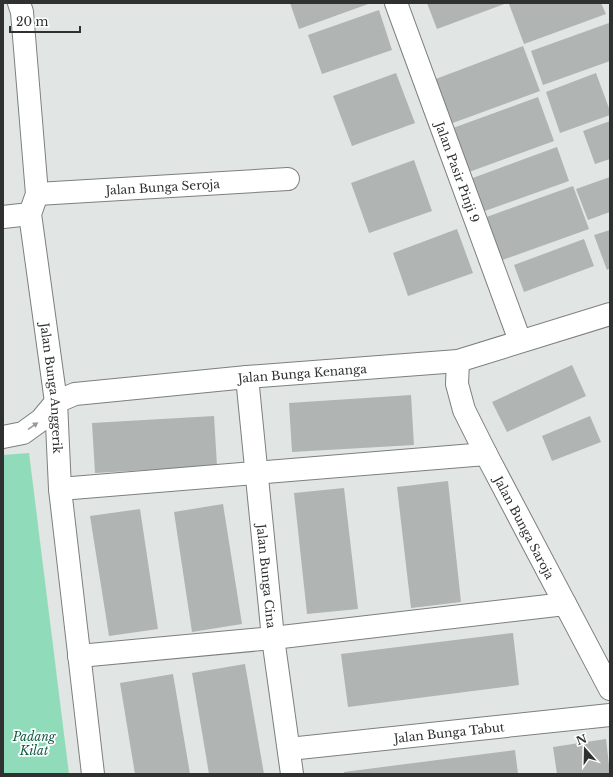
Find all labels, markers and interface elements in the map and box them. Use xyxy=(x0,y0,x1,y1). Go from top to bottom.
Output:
scale bar xyxy=(10,8,80,34)
text: 20 m xyxy=(16,14,48,29)
street label: Jalan Pasir Pinji 9 xyxy=(432,118,483,224)
street label: Jalan Bunga Seroja xyxy=(103,176,221,198)
street label: Jalan Bunga Anggerik xyxy=(37,320,66,455)
street label: Jalan Bunga Kenanga xyxy=(235,360,368,386)
one-way arrow xyxy=(28,422,39,429)
street label: Jalan Bunga Saroja xyxy=(490,472,558,582)
street label: Jalan Bunga Cina xyxy=(254,521,280,629)
street label: Jalan Bunga Tabut xyxy=(391,719,506,746)
park label: Padang Kilat xyxy=(12,729,57,758)
north arrow xyxy=(565,729,605,769)
text: N xyxy=(574,731,589,748)

